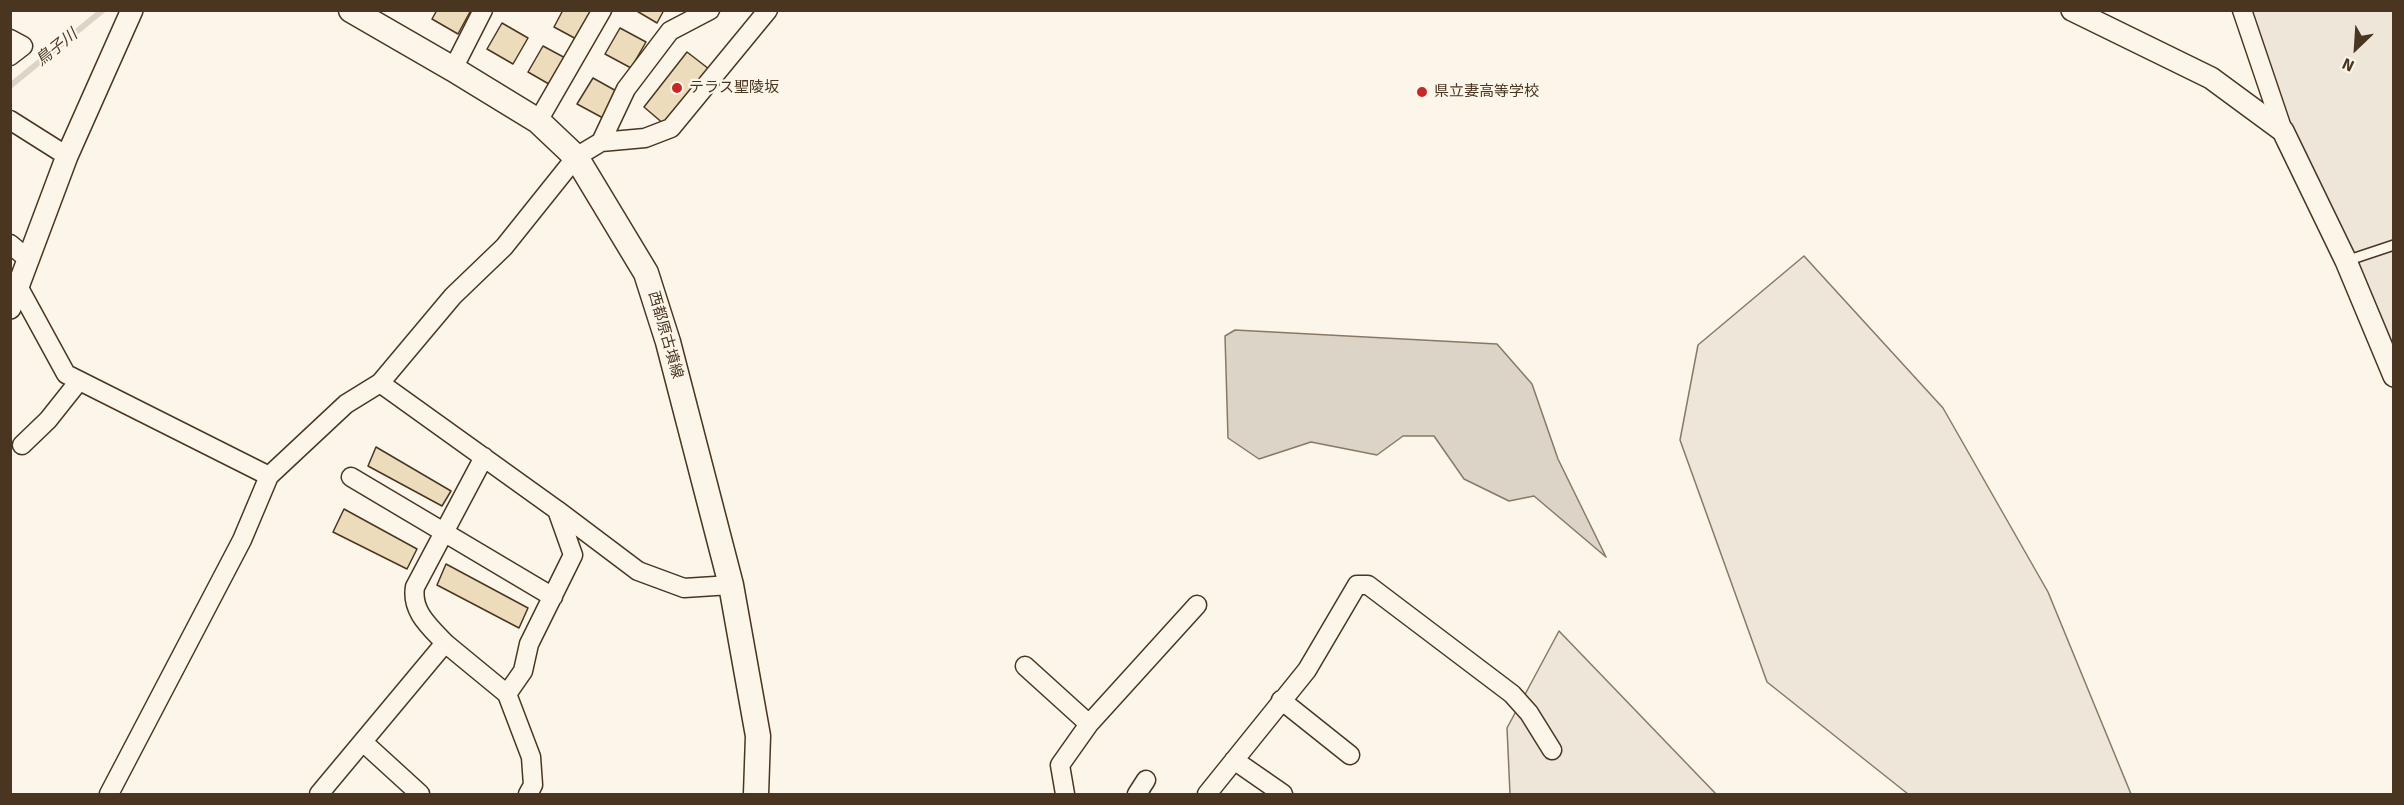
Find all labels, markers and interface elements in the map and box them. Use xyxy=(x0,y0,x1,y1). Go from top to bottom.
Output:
north arrow xyxy=(2326,18,2386,78)
water label: 鳥子川 xyxy=(32,25,82,71)
text: N xyxy=(2339,53,2358,76)
place label: テラス聖陵坂 xyxy=(689,79,779,97)
marker: テラス聖陵坂 xyxy=(670,81,684,95)
place label: 県立妻高等学校 xyxy=(1434,83,1539,101)
marker: 県立妻高等学校 xyxy=(1415,85,1429,99)
street label: 西都原古墳線 xyxy=(644,289,686,381)

